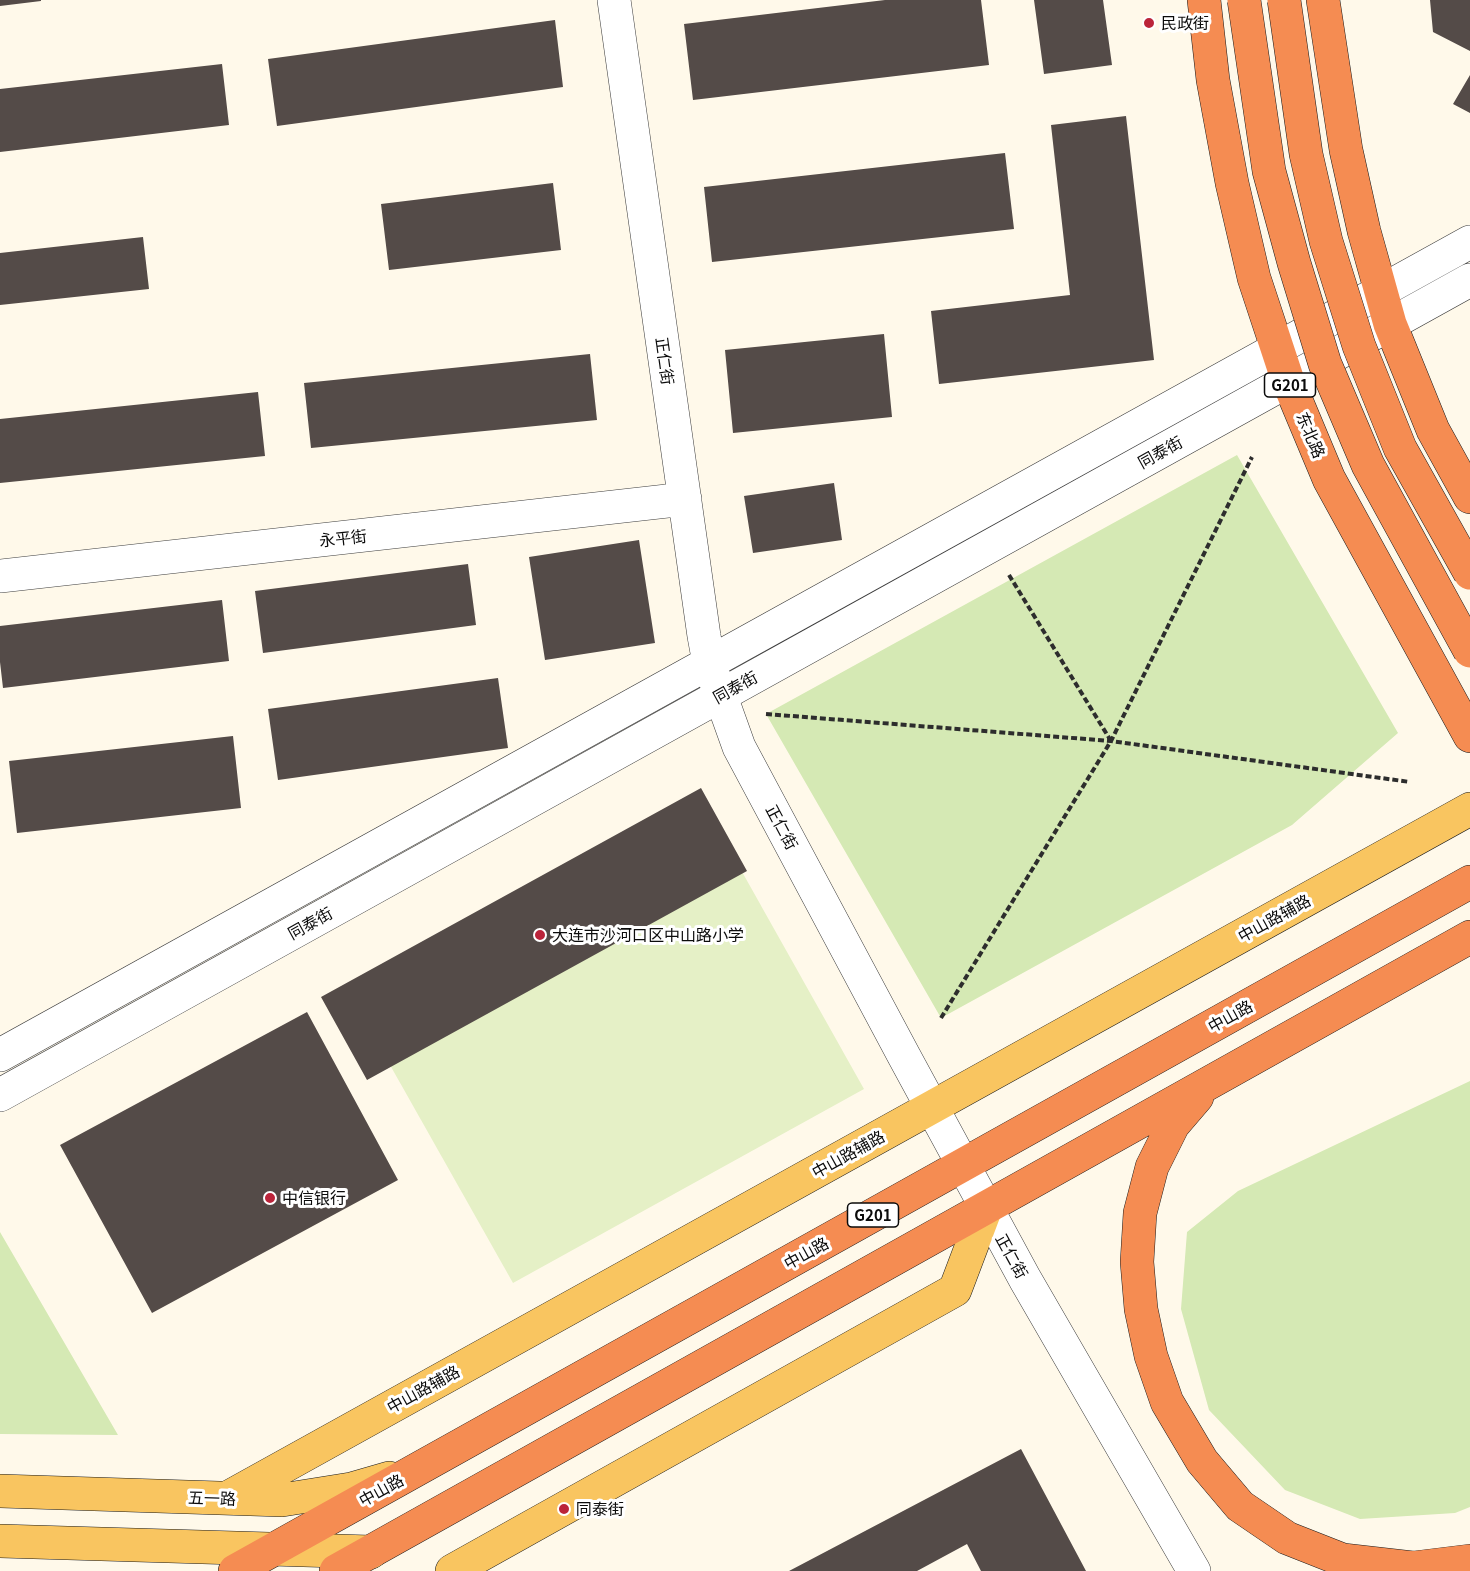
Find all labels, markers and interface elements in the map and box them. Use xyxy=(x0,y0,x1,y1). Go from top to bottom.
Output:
place label: 民政街 xyxy=(1161,13,1209,33)
marker: 民政街 xyxy=(1142,16,1156,30)
street label: 正仁街 xyxy=(652,336,678,386)
road number: G201 xyxy=(1264,373,1316,397)
street label: 东北路 xyxy=(1293,409,1329,461)
street label: 同泰街 xyxy=(1134,432,1186,472)
street label: 永平街 xyxy=(318,526,368,550)
street label: 同泰街 xyxy=(709,667,761,707)
street label: 正仁街 xyxy=(762,801,802,853)
street label: 中山路辅路 xyxy=(1234,890,1314,946)
street label: 同泰街 xyxy=(284,903,336,943)
place label: 大连市沙河口区中山路小学 xyxy=(552,925,744,945)
marker: 大连市沙河口区中山路小学 xyxy=(533,928,547,942)
street label: 中山路 xyxy=(1204,996,1256,1036)
street label: 中山路辅路 xyxy=(808,1126,888,1182)
place label: 中信银行 xyxy=(282,1188,346,1208)
marker: 中信银行 xyxy=(263,1191,277,1205)
road number: G201 xyxy=(848,1203,898,1227)
street label: 正仁街 xyxy=(992,1230,1032,1282)
street label: 中山路 xyxy=(780,1233,832,1273)
street label: 中山路辅路 xyxy=(383,1361,463,1417)
street label: 中山路 xyxy=(355,1470,407,1510)
street label: 五一路 xyxy=(188,1488,236,1508)
place label: 同泰街 xyxy=(576,1499,624,1519)
marker: 同泰街 xyxy=(557,1502,571,1516)

